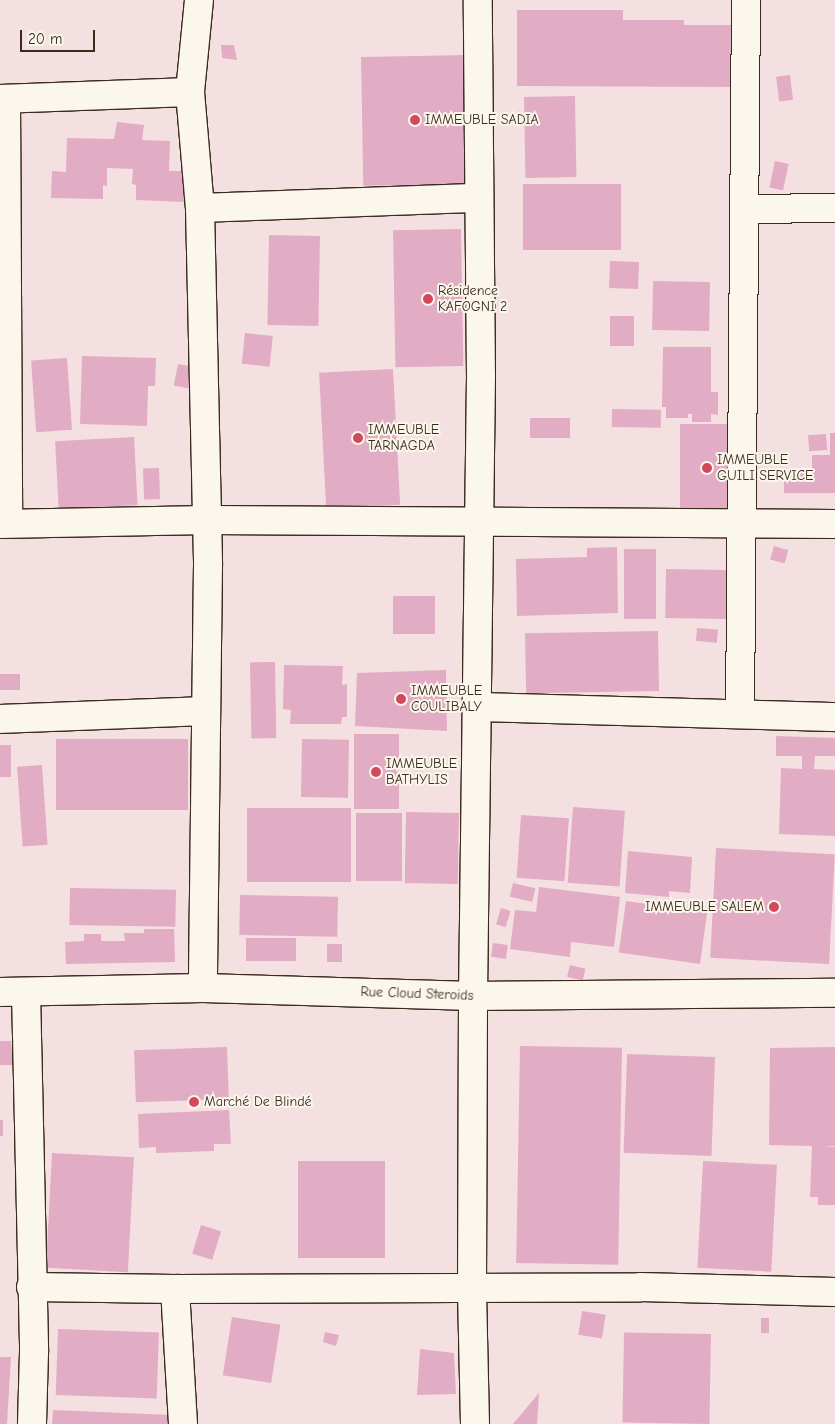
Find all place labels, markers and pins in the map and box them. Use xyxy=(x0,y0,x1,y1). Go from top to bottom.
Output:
place label: IMMEUBLE SADIA xyxy=(425,112,539,128)
marker: IMMEUBLE SADIA xyxy=(409,114,421,126)
place label: Résidence KAFOGNI 2 xyxy=(438,283,507,316)
marker: Résidence KAFOGNI 2 xyxy=(422,293,434,305)
place label: IMMEUBLE TARNAGDA xyxy=(368,422,439,454)
marker: IMMEUBLE TARNAGDA xyxy=(352,432,364,444)
place label: IMMEUBLE GUILI SERVICE xyxy=(717,452,813,484)
marker: IMMEUBLE GUILI SERVICE xyxy=(701,462,713,474)
place label: IMMEUBLE COULIBALY xyxy=(411,683,482,716)
marker: IMMEUBLE COULIBALY xyxy=(395,693,407,705)
place label: IMMEUBLE BATHYLIS xyxy=(386,756,457,789)
marker: IMMEUBLE BATHYLIS xyxy=(370,766,382,778)
place label: IMMEUBLE SALEM xyxy=(645,899,764,915)
marker: IMMEUBLE SALEM xyxy=(768,901,780,913)
place label: Marché De Blindé xyxy=(204,1094,312,1110)
marker: Marché De Blindé xyxy=(188,1096,200,1108)

